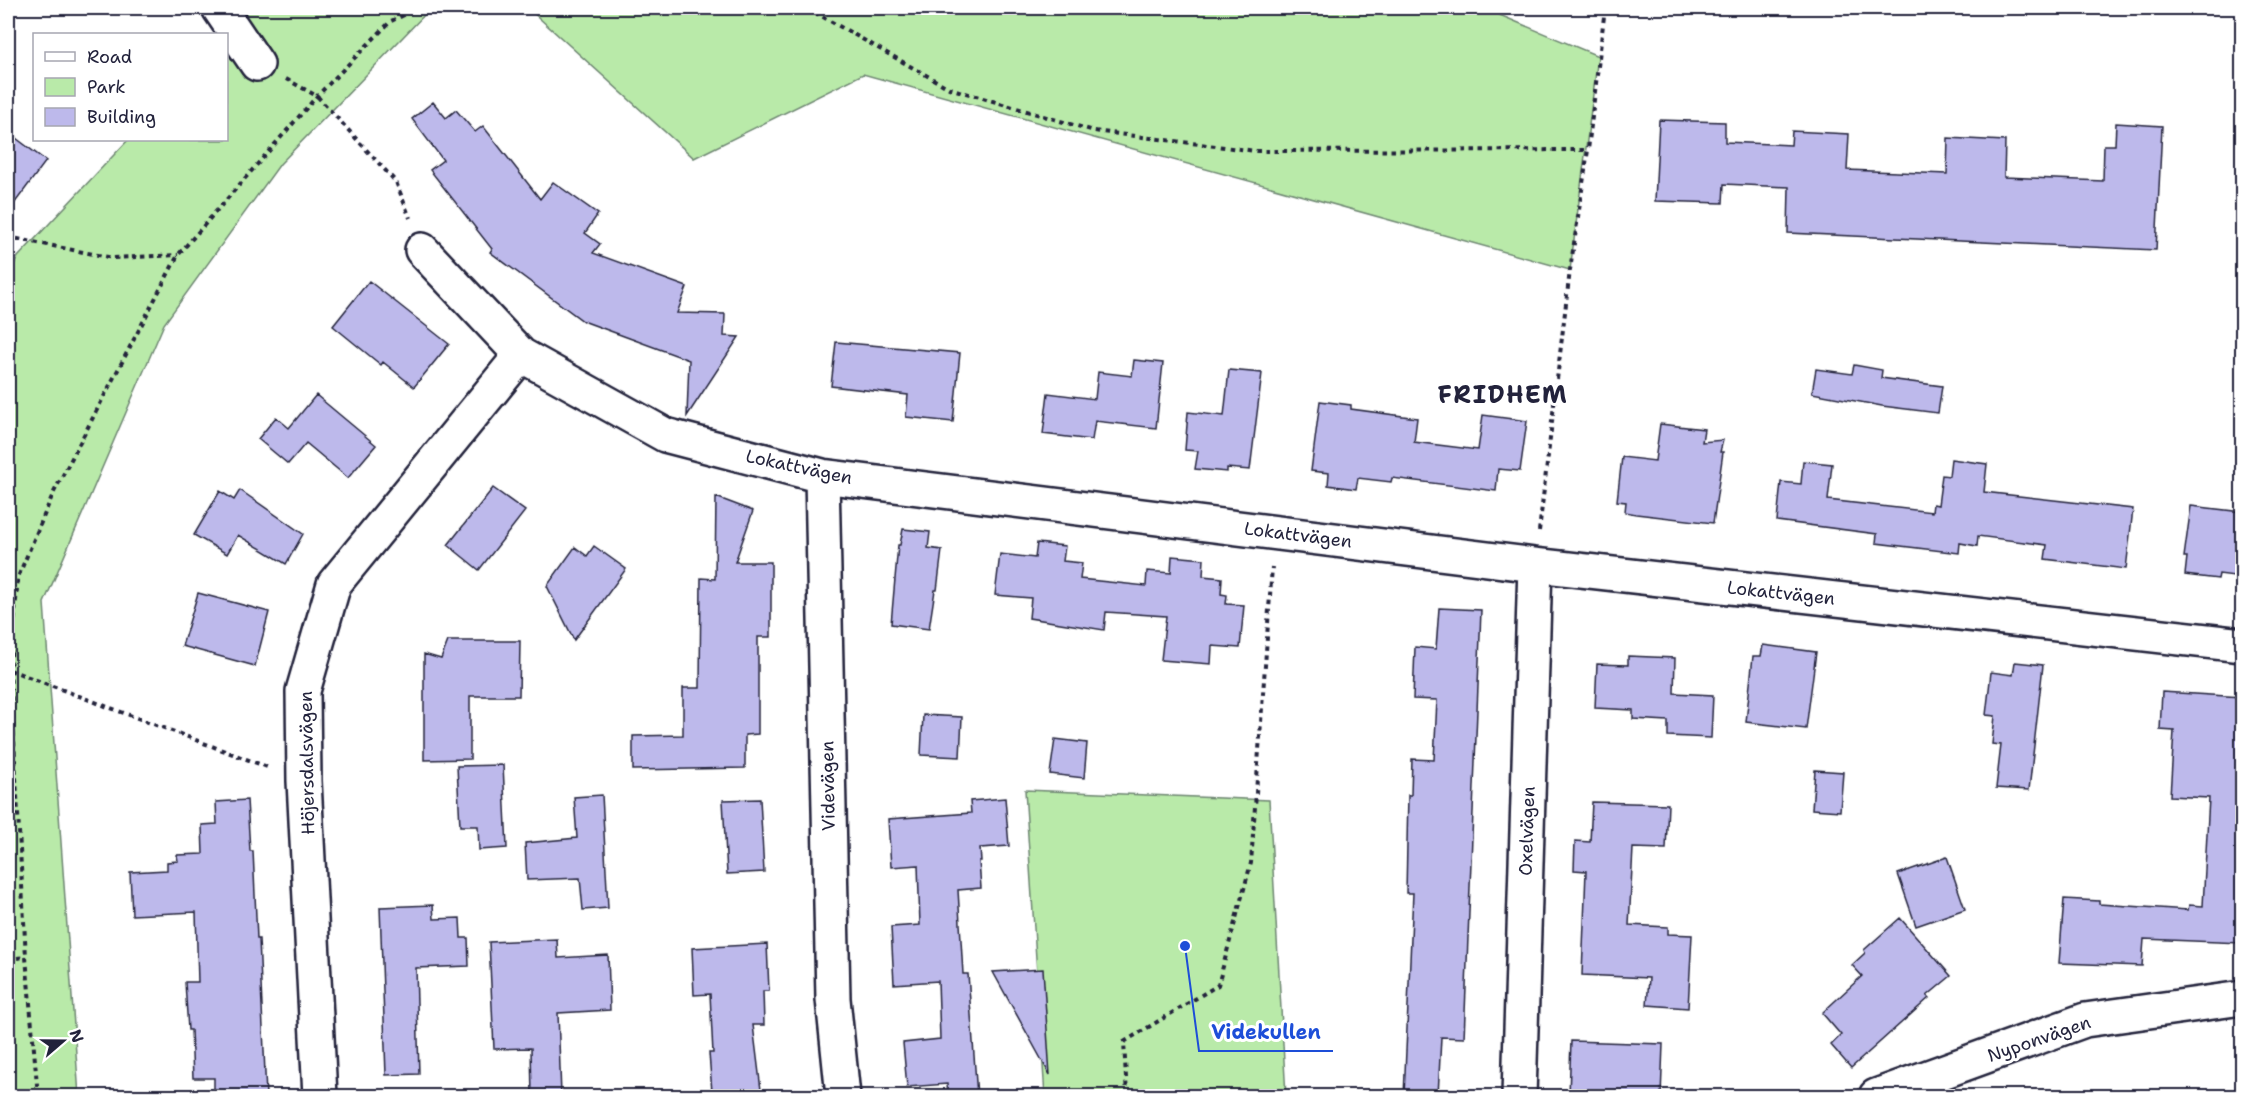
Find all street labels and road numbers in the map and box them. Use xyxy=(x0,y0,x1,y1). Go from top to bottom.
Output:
street label: Lokattvägen xyxy=(743,444,855,490)
street label: Lokattvägen xyxy=(1243,516,1353,554)
street label: Lokattvägen xyxy=(1726,575,1836,611)
street label: Höjersdalsvägen xyxy=(294,691,320,835)
street label: Videvägen xyxy=(815,741,841,831)
street label: Oxelvägen xyxy=(1513,786,1541,876)
street label: Nyponvägen xyxy=(1984,1010,2094,1068)

